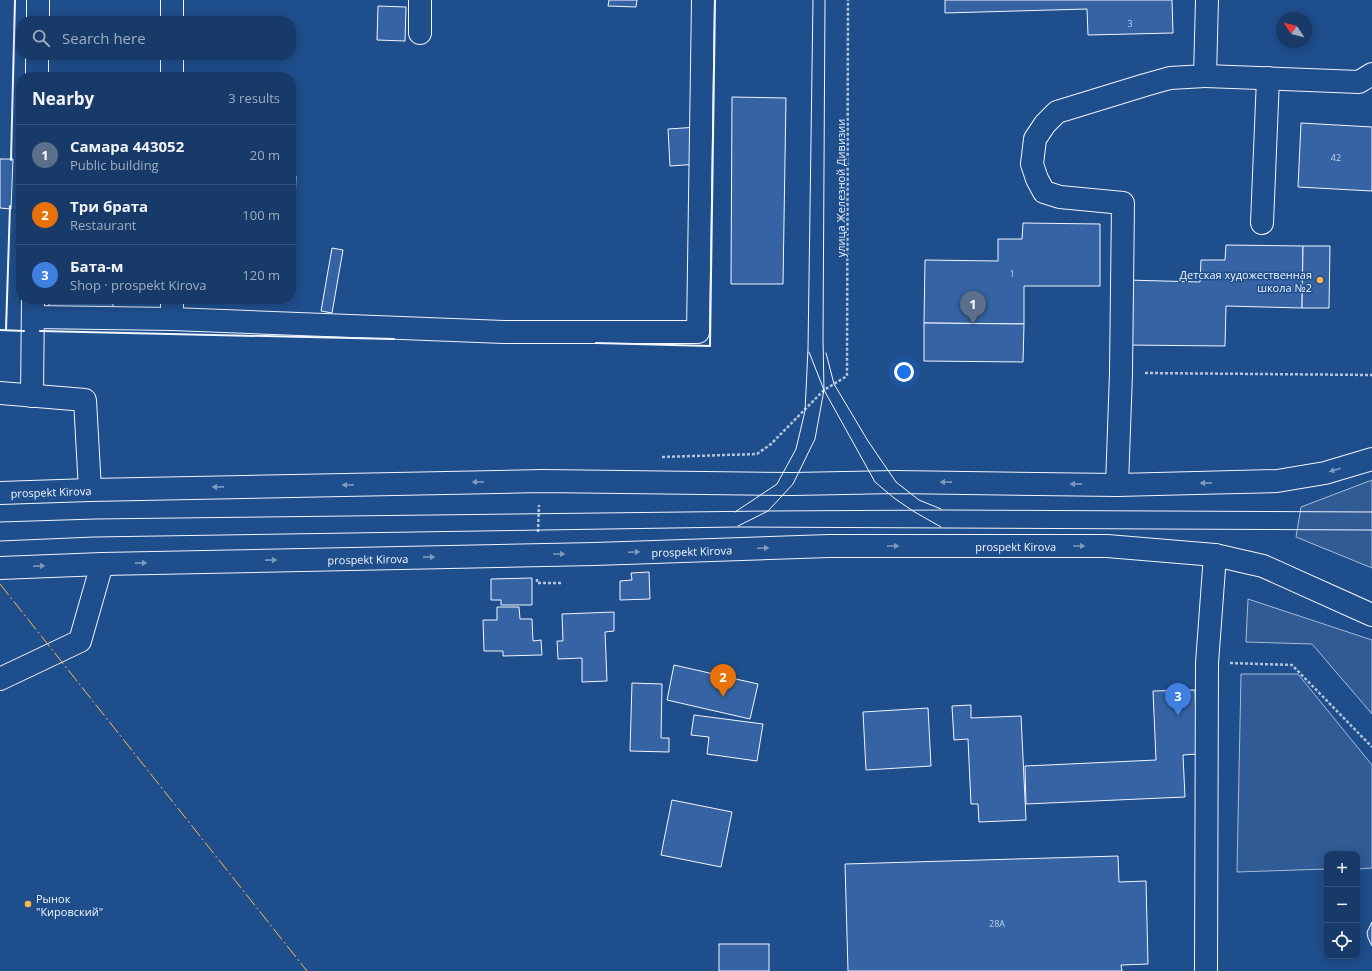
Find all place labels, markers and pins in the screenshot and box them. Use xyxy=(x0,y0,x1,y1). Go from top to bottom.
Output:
place label: Детская художественная школа №2 xyxy=(1180,267,1312,295)
marker: Детская художественная школа №2 xyxy=(1315,275,1325,285)
pin: 1 xyxy=(960,291,986,324)
pin: 2 xyxy=(710,664,736,697)
pin: 3 xyxy=(1165,683,1191,716)
place label: Рынок "Кировский" xyxy=(36,891,103,919)
marker: Рынок "Кировский" xyxy=(23,899,33,909)

